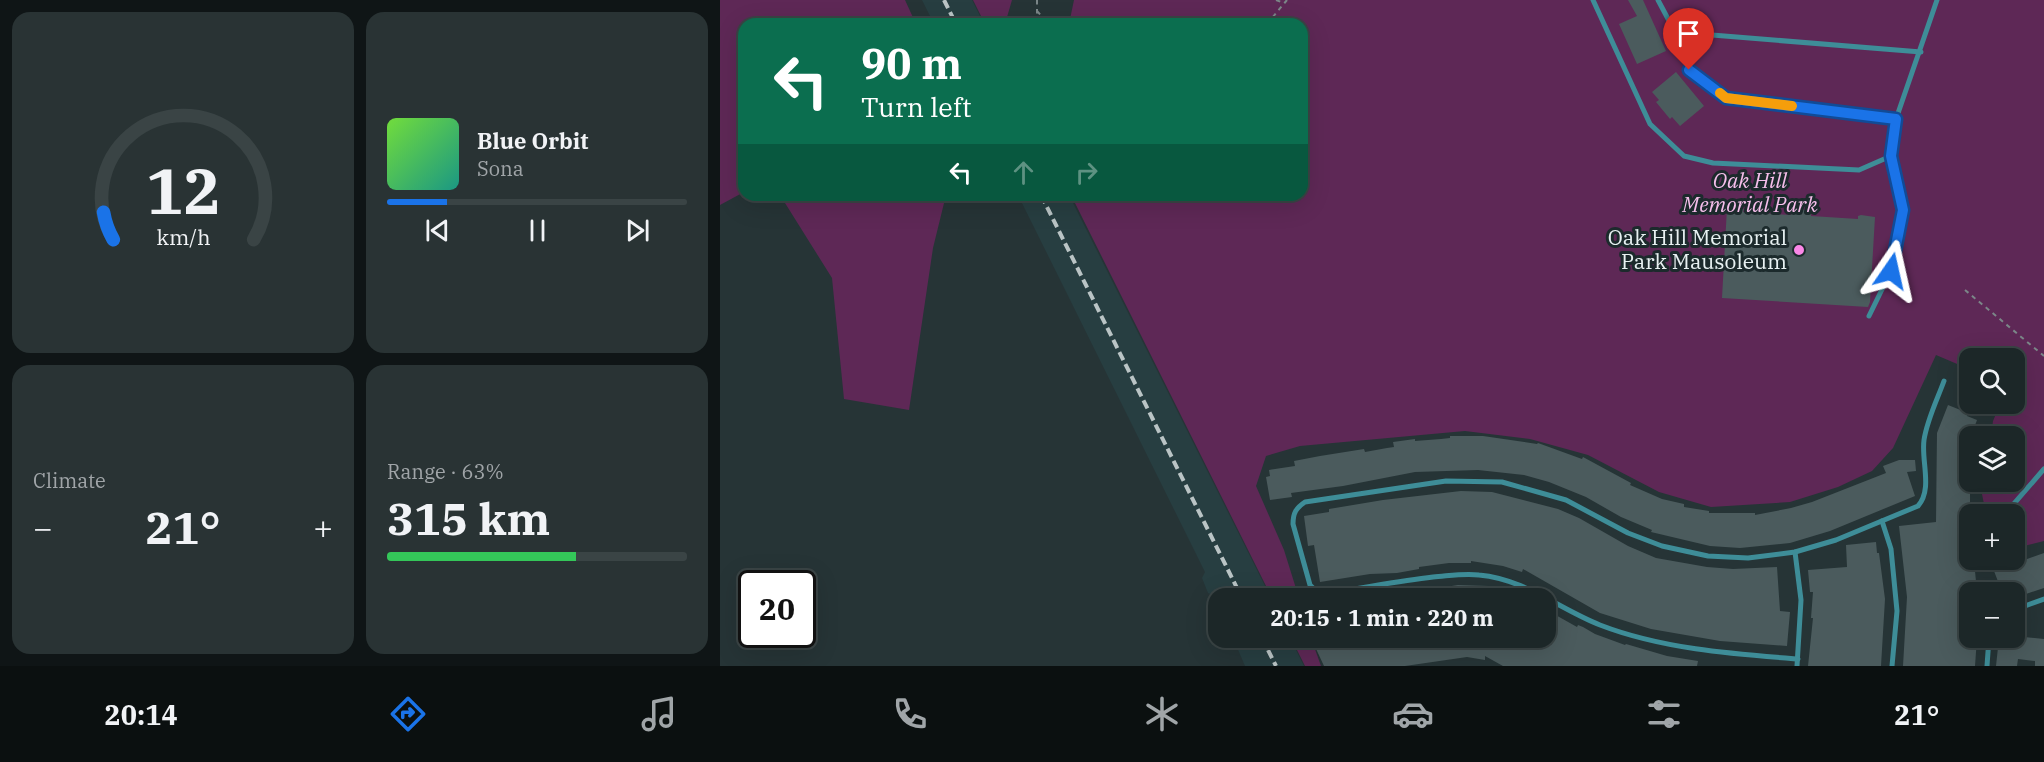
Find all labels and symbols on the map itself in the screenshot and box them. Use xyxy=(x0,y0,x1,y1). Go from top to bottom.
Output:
pin xyxy=(1663,8,1714,70)
park label: Oak Hill Memorial Park xyxy=(1681,166,1819,218)
place label: Oak Hill Memorial Park Mausoleum xyxy=(1608,223,1787,275)
position arrow xyxy=(1859,239,1923,303)
marker: Oak Hill Memorial Park Mausoleum xyxy=(1792,243,1806,257)
speed limit sign: 20 xyxy=(738,570,816,648)

